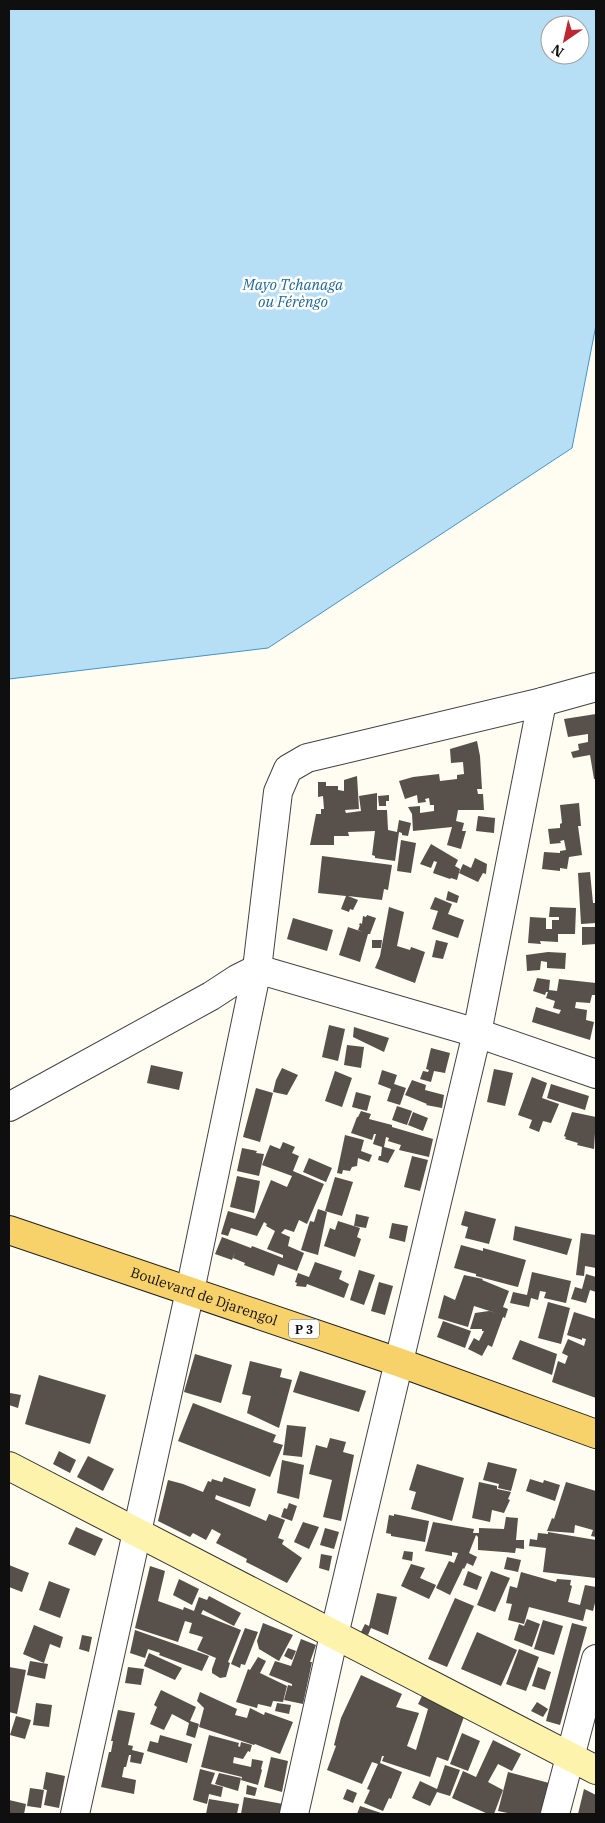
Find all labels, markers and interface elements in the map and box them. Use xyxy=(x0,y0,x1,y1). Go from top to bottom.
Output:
north arrow xyxy=(540,15,590,65)
text: N xyxy=(548,40,567,61)
water label: Mayo Tchanaga ou Férèngo xyxy=(242,275,344,311)
street label: Boulevard de Djarengol xyxy=(128,1263,280,1329)
road number: P 3 xyxy=(289,1320,319,1338)

